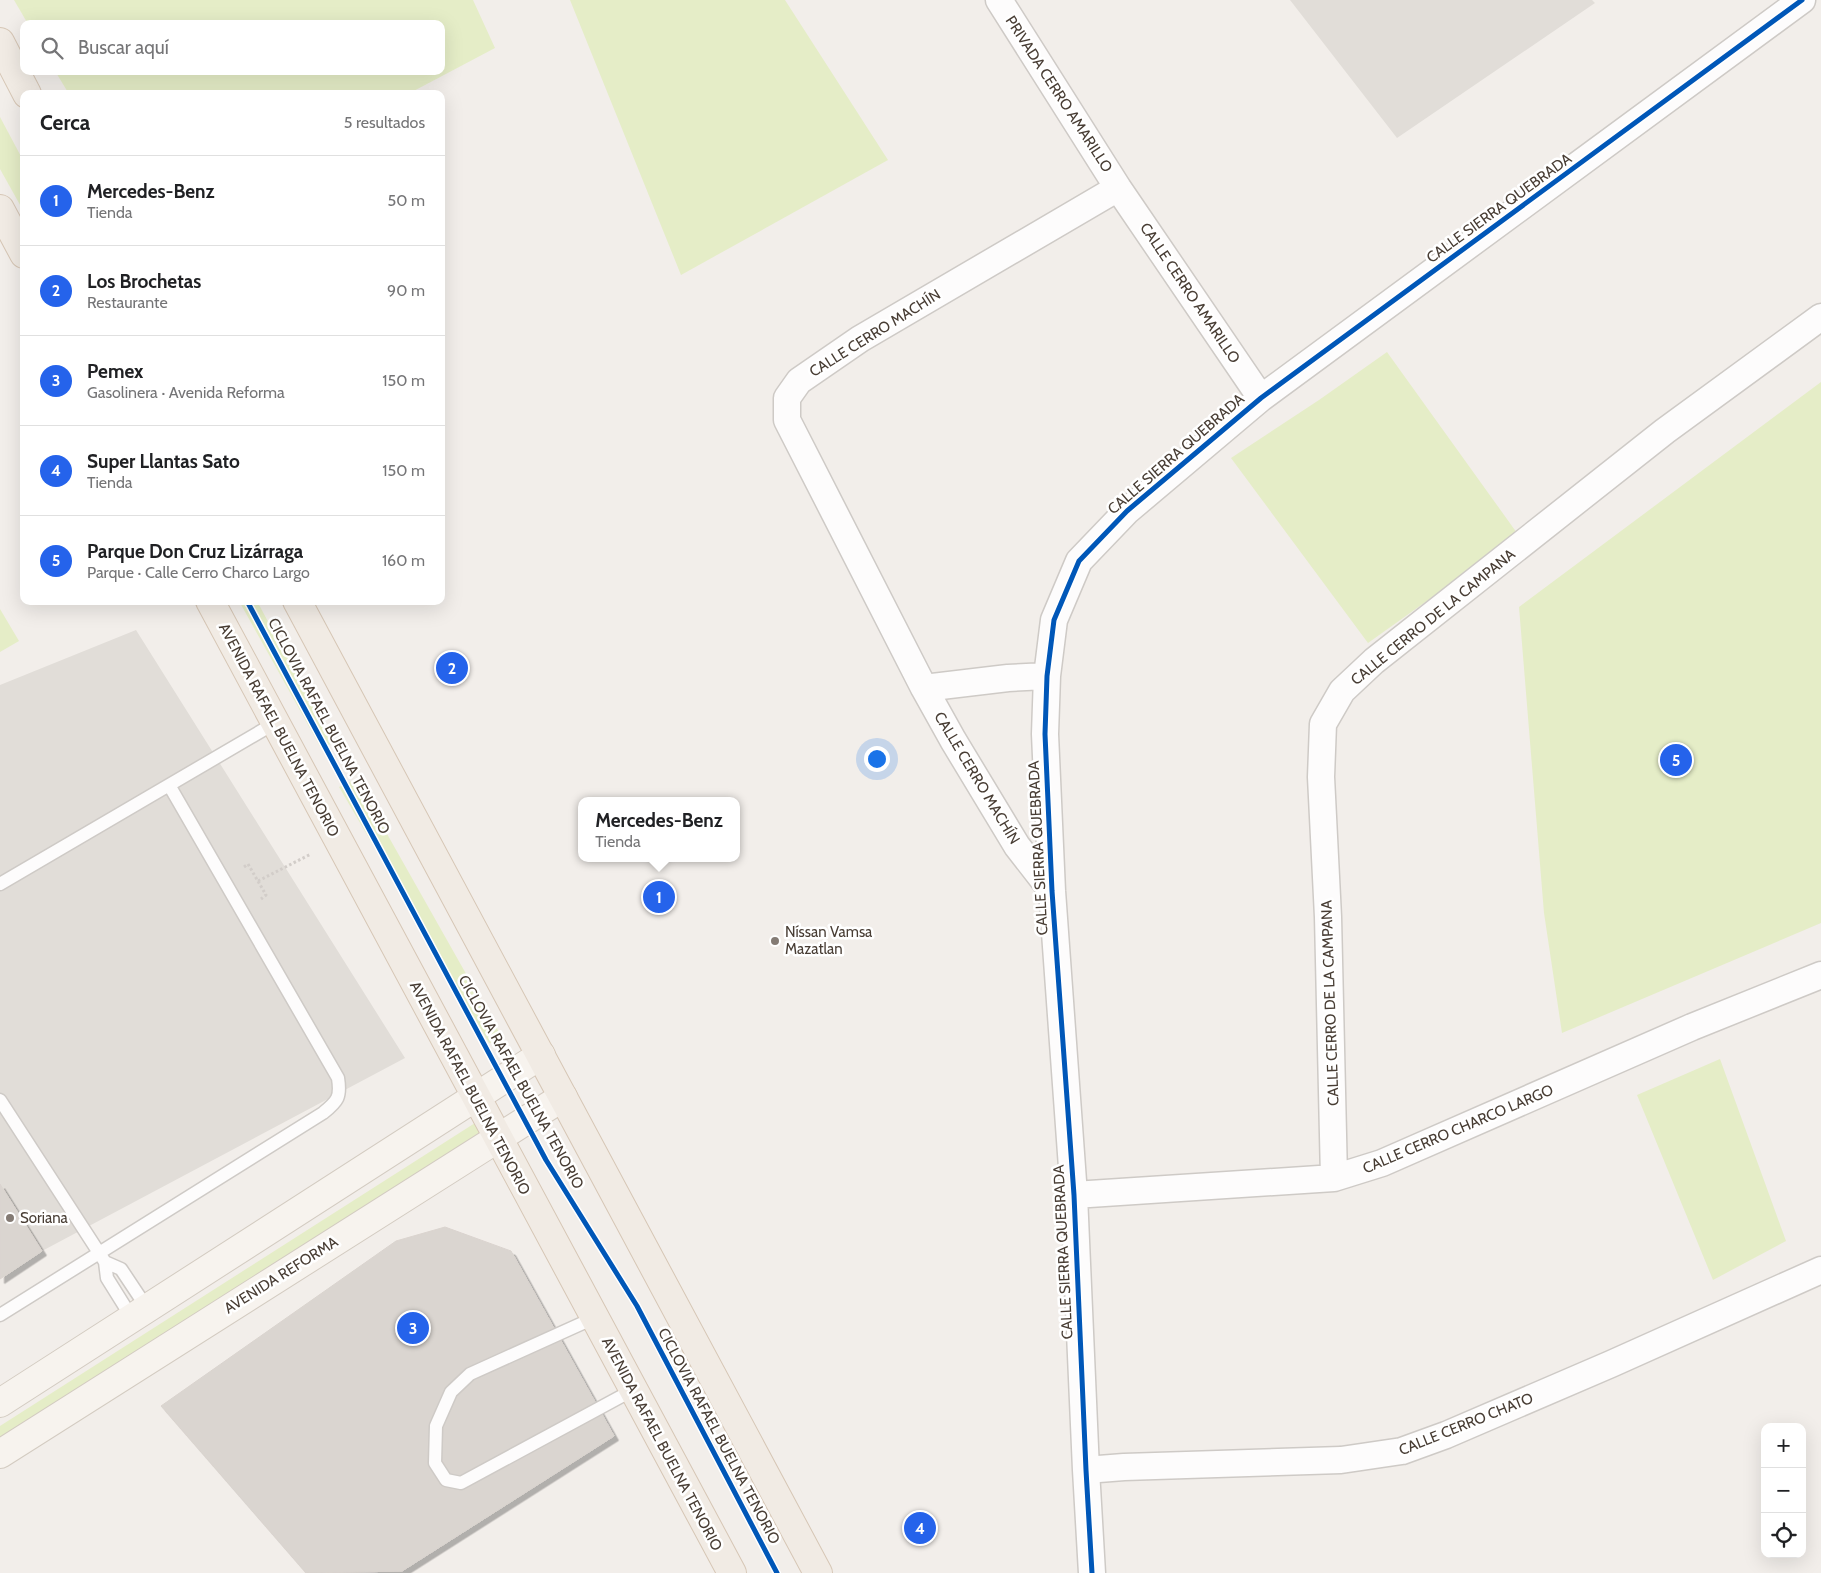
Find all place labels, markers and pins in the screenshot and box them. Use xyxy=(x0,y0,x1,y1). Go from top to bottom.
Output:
pin: 2 xyxy=(436,649,468,687)
pin: 5 xyxy=(1660,741,1692,779)
pin: 1 xyxy=(643,878,675,916)
place label: Níssan Vamsa Mazatlan xyxy=(785,923,873,958)
marker: Níssan Vamsa Mazatlan xyxy=(769,935,781,947)
place label: Soriana xyxy=(20,1209,69,1227)
marker: Soriana xyxy=(4,1212,16,1224)
pin: 3 xyxy=(397,1309,429,1347)
pin: 4 xyxy=(904,1509,936,1547)

